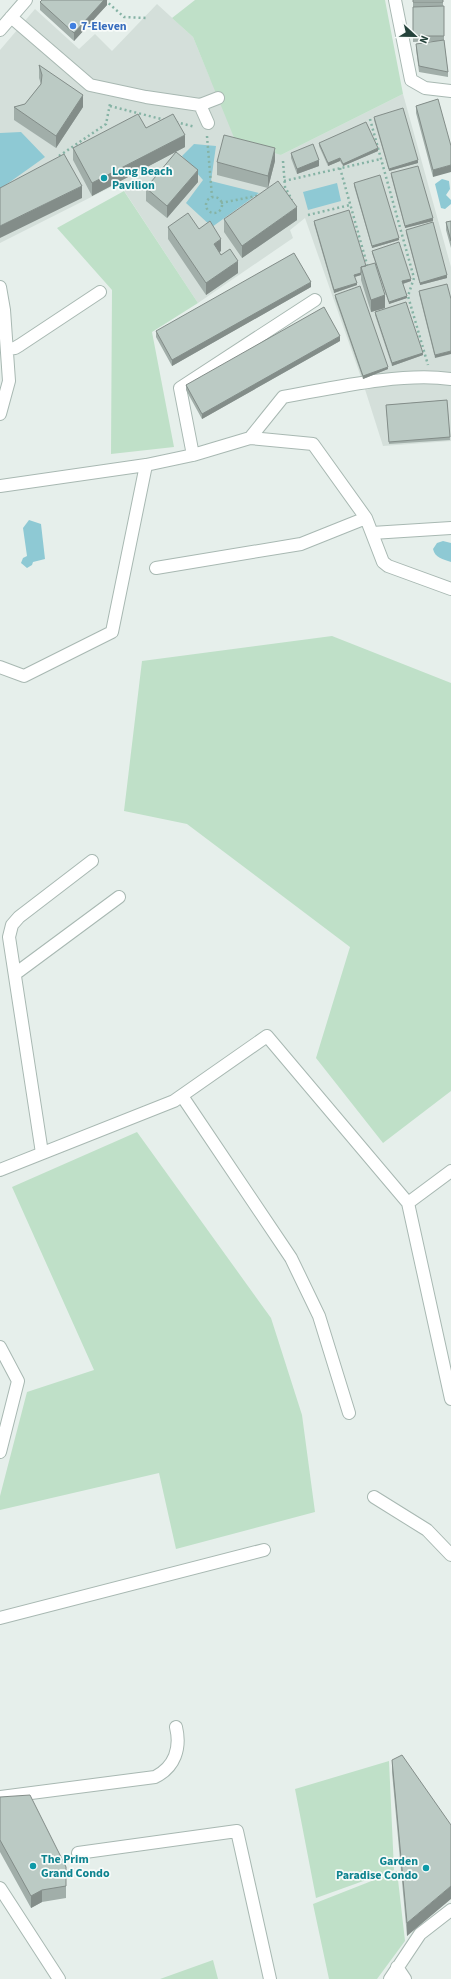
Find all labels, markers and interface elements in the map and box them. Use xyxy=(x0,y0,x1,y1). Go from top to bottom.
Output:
north arrow xyxy=(395,16,435,56)
place label: 7-Eleven xyxy=(81,18,127,35)
marker: 7-Eleven xyxy=(68,21,78,31)
text: N xyxy=(415,33,432,46)
place label: Long Beach Pavilion xyxy=(112,163,173,194)
marker: Long Beach Pavilion xyxy=(99,173,109,183)
place label: The Prim Grand Condo xyxy=(41,1851,110,1882)
place label: Garden Paradise Condo xyxy=(336,1853,418,1884)
marker: The Prim Grand Condo xyxy=(28,1861,38,1871)
marker: Garden Paradise Condo xyxy=(421,1863,431,1873)

